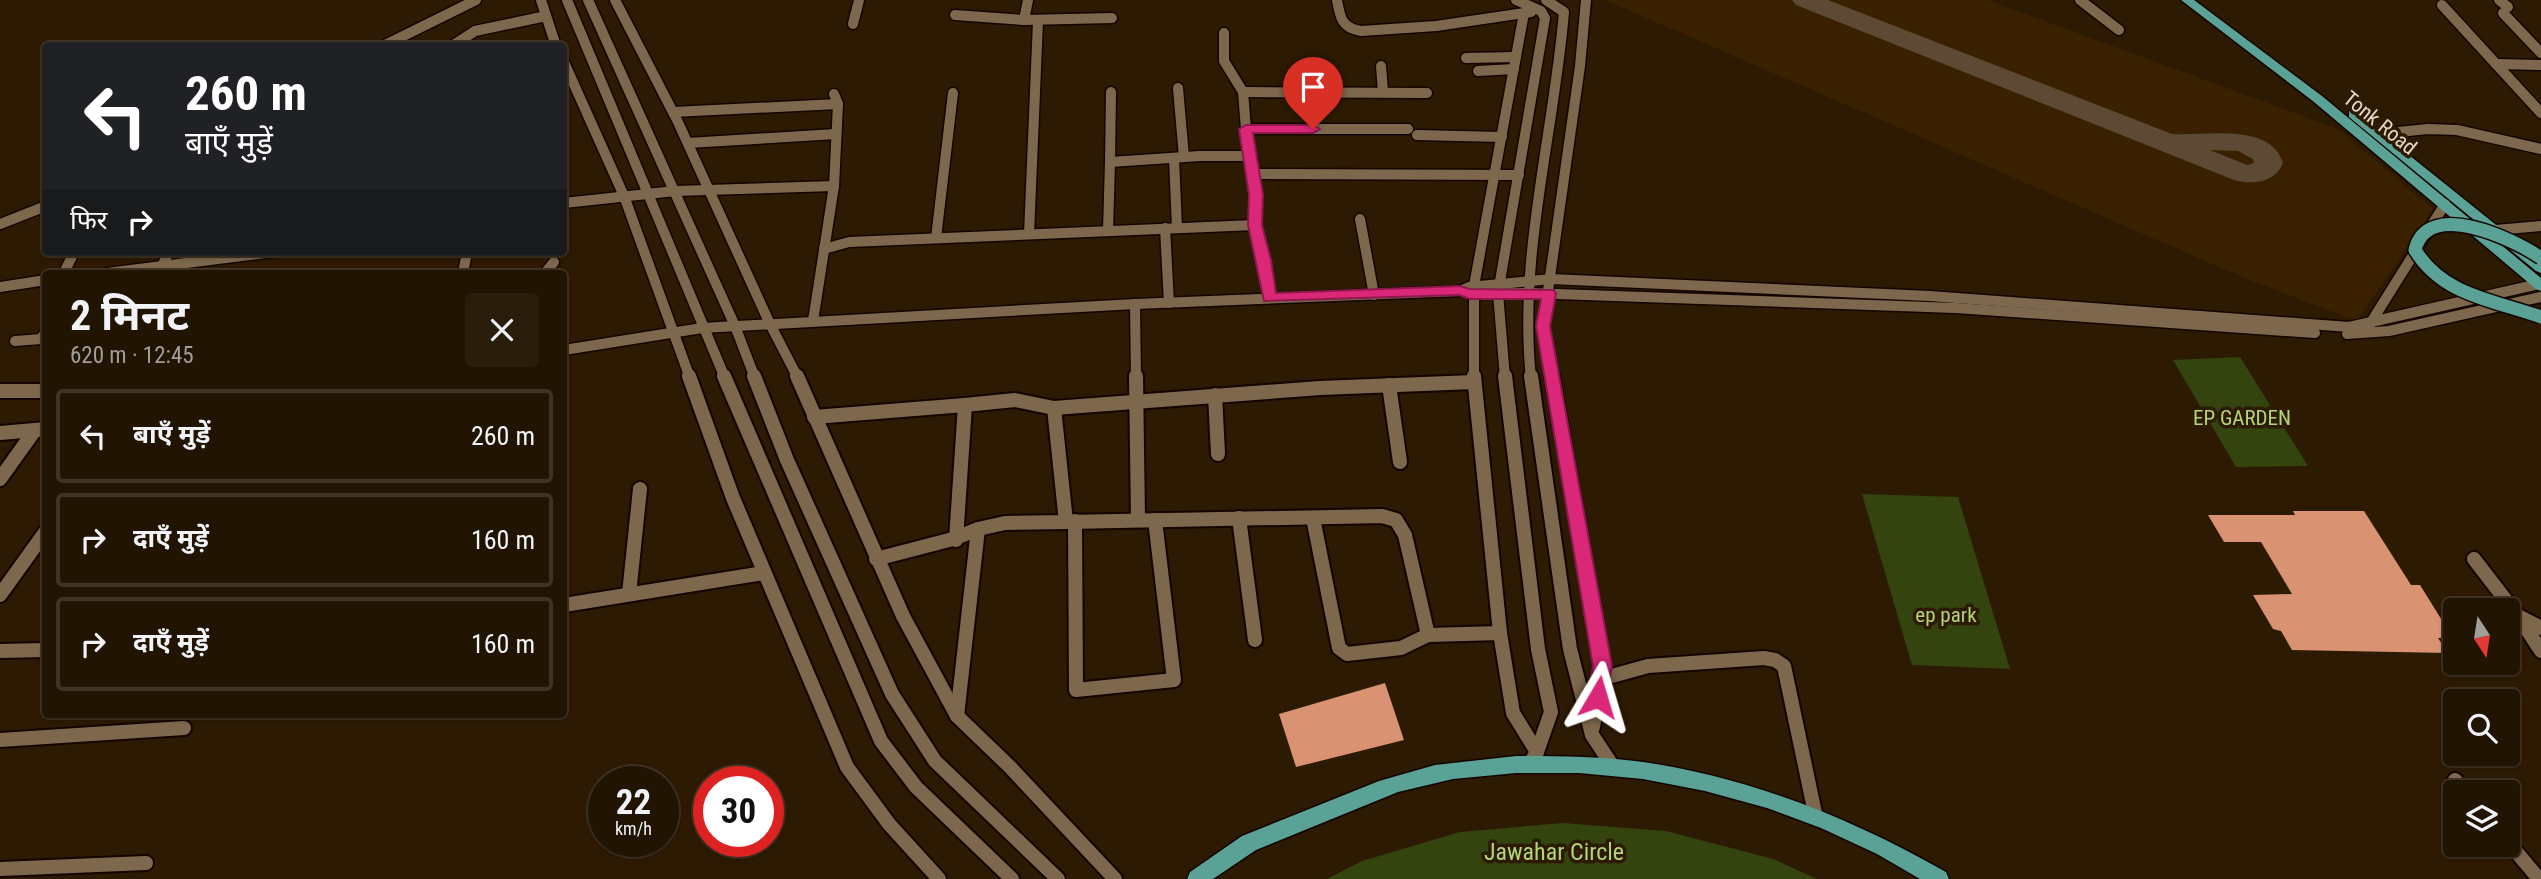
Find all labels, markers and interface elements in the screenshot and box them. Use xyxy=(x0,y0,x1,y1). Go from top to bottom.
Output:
pin xyxy=(1283,57,1343,129)
text: 260 m xyxy=(185,65,307,122)
icon: arrive xyxy=(1294,68,1332,106)
icon: left xyxy=(70,70,161,161)
street label: Tonk Road xyxy=(2339,86,2421,160)
text: बाएँ मुड़ें xyxy=(185,124,273,162)
icon: right xyxy=(121,203,159,241)
text: फिर xyxy=(70,205,107,235)
text: 2 मिनट xyxy=(70,291,189,340)
button: close xyxy=(465,293,539,367)
text: 620 m · 12:45 xyxy=(70,342,194,369)
park label: EP GARDEN xyxy=(2193,406,2291,430)
icon: left xyxy=(74,417,112,455)
text: बाएँ मुड़ें xyxy=(133,419,210,449)
text: 260 m xyxy=(471,421,535,451)
icon: right xyxy=(74,521,112,559)
text: दाएँ मुड़ें xyxy=(133,523,209,553)
text: 160 m xyxy=(471,525,535,555)
north arrow xyxy=(2443,598,2520,676)
map controls xyxy=(2443,598,2520,857)
park label: ep park xyxy=(1915,603,1977,627)
icon: right xyxy=(74,625,112,663)
text: दाएँ मुड़ें xyxy=(133,627,209,657)
text: 160 m xyxy=(471,629,535,659)
position arrow xyxy=(1561,660,1635,734)
button: search xyxy=(2443,689,2520,766)
speed limit sign: 30 xyxy=(693,766,784,857)
button: layers xyxy=(2443,780,2520,857)
text: 22 xyxy=(616,782,651,823)
text: km/h xyxy=(615,818,652,839)
park label: Jawahar Circle xyxy=(1484,838,1624,866)

